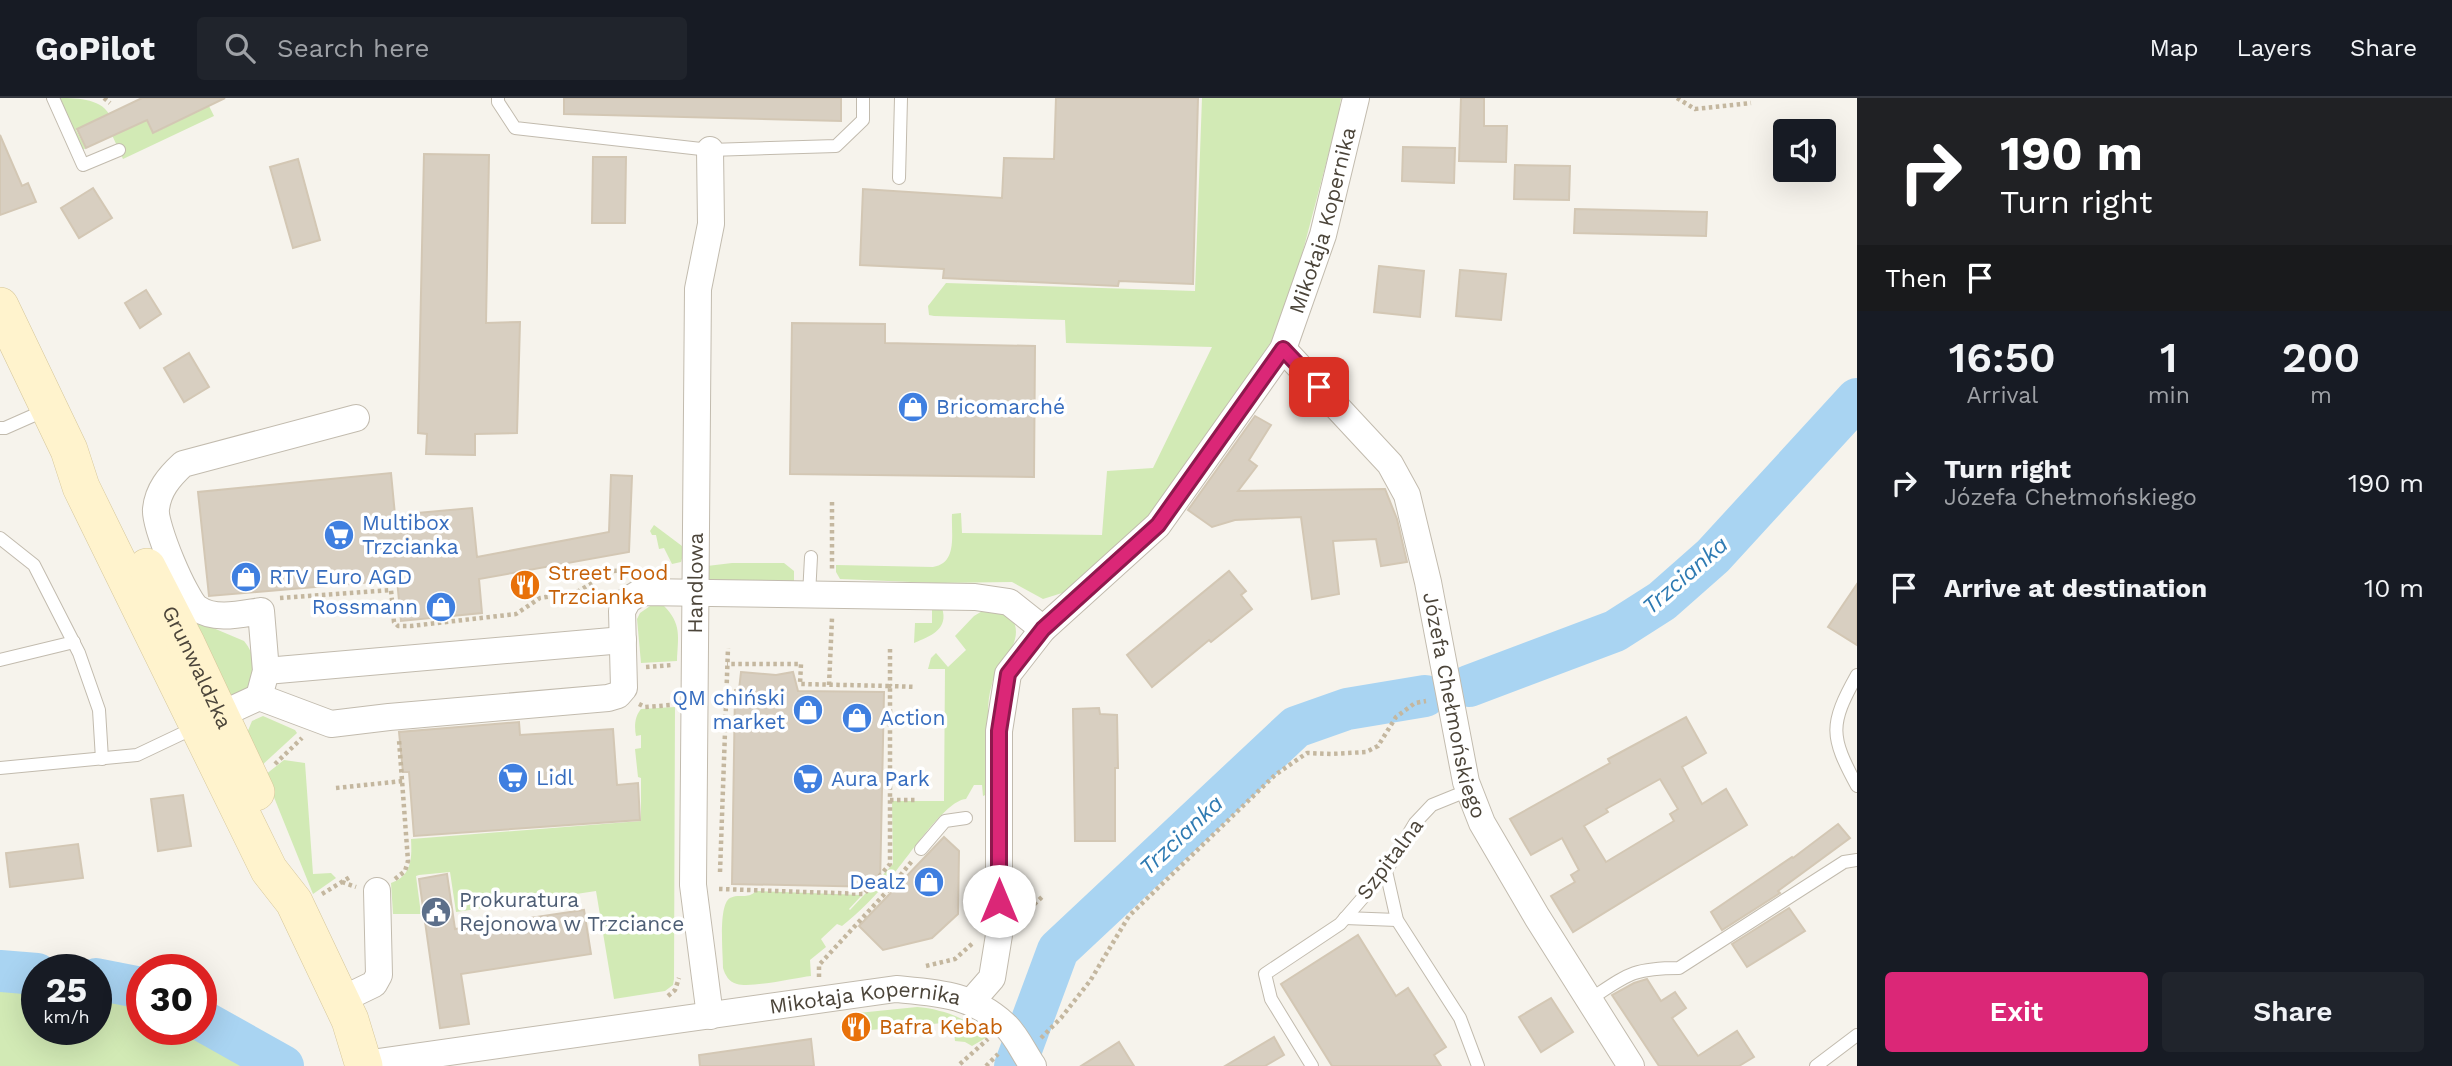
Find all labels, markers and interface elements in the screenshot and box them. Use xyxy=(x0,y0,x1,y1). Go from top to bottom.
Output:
search box xyxy=(197,17,687,80)
text: GoPilot xyxy=(35,29,155,68)
icon: search xyxy=(221,29,259,67)
text: Search here xyxy=(277,33,429,63)
text: Map xyxy=(2150,34,2198,62)
text: Layers xyxy=(2236,34,2312,62)
text: Share xyxy=(2350,34,2417,62)
map controls xyxy=(1773,119,1836,182)
button: sound xyxy=(1773,119,1836,182)
street label: Mikołaja Kopernika xyxy=(1283,124,1361,317)
text: 190 m xyxy=(2000,124,2143,182)
icon: right xyxy=(1885,126,1976,217)
text: Turn right xyxy=(2000,183,2152,221)
icon: arrive xyxy=(1961,259,1999,297)
text: Then xyxy=(1885,263,1947,293)
text: 16:50 xyxy=(1949,333,2056,382)
text: 1 xyxy=(2160,333,2178,382)
text: 200 xyxy=(2282,333,2360,382)
pin xyxy=(1289,357,1349,417)
icon: arrive xyxy=(1300,368,1338,406)
text: Arrival xyxy=(1966,382,2038,409)
text: min xyxy=(2148,382,2190,409)
text: m xyxy=(2310,382,2332,409)
shop icon: Bricomarché xyxy=(896,390,930,424)
place label: Bricomarché xyxy=(936,394,1065,419)
text: Turn right xyxy=(1944,454,2071,484)
icon: right xyxy=(1885,464,1923,502)
text: 190 m xyxy=(2348,468,2424,498)
text: Józefa Chełmońskiego xyxy=(1944,484,2197,511)
place label: Multibox Trzcianka xyxy=(362,510,459,559)
supermarket icon: Multibox Trzcianka xyxy=(322,518,356,552)
water label: Trzcianka xyxy=(1637,531,1734,620)
street label: Handlowa xyxy=(682,532,708,634)
shop icon: RTV Euro AGD xyxy=(229,560,263,594)
place label: Street Food Trzcianka xyxy=(548,560,668,609)
place label: RTV Euro AGD xyxy=(269,564,412,589)
restaurant icon: Street Food Trzcianka xyxy=(508,568,542,602)
icon: arrive xyxy=(1885,569,1923,607)
text: Arrive at destination xyxy=(1944,573,2207,603)
text: 10 m xyxy=(2364,573,2424,603)
shop icon: Rossmann xyxy=(424,590,458,624)
street label: Józefa Chełmońskiego xyxy=(1418,590,1492,822)
place label: Rossmann xyxy=(312,594,418,619)
street label: Grunwaldzka xyxy=(157,601,237,733)
place label: QM chiński market xyxy=(672,685,785,734)
shop icon: QM chiński market xyxy=(791,693,825,727)
shop icon: Action xyxy=(840,701,874,735)
place label: Action xyxy=(880,705,945,730)
supermarket icon: Lidl xyxy=(496,761,530,795)
supermarket icon: Aura Park xyxy=(791,762,825,796)
place label: Lidl xyxy=(536,765,574,790)
place label: Aura Park xyxy=(831,766,930,791)
water label: Trzcianka xyxy=(1134,790,1229,881)
street label: Szpitalna xyxy=(1351,813,1428,904)
position arrow xyxy=(962,864,1036,938)
shop icon: Dealz xyxy=(912,865,946,899)
place label: Dealz xyxy=(849,869,906,894)
place label: Prokuratura Rejonowa w Trzciance xyxy=(459,887,684,936)
public building icon: Prokuratura Rejonowa w Trzciance xyxy=(419,895,453,929)
speed limit sign: 30 xyxy=(126,954,217,1045)
text: 25 xyxy=(46,969,87,1011)
button: Exit xyxy=(1885,972,2148,1052)
button: Share xyxy=(2162,972,2424,1052)
street label: Mikołaja Kopernika xyxy=(768,976,964,1019)
text: km/h xyxy=(43,1006,90,1027)
restaurant icon: Bafra Kebab xyxy=(839,1010,873,1044)
place label: Bafra Kebab xyxy=(879,1014,1003,1039)

